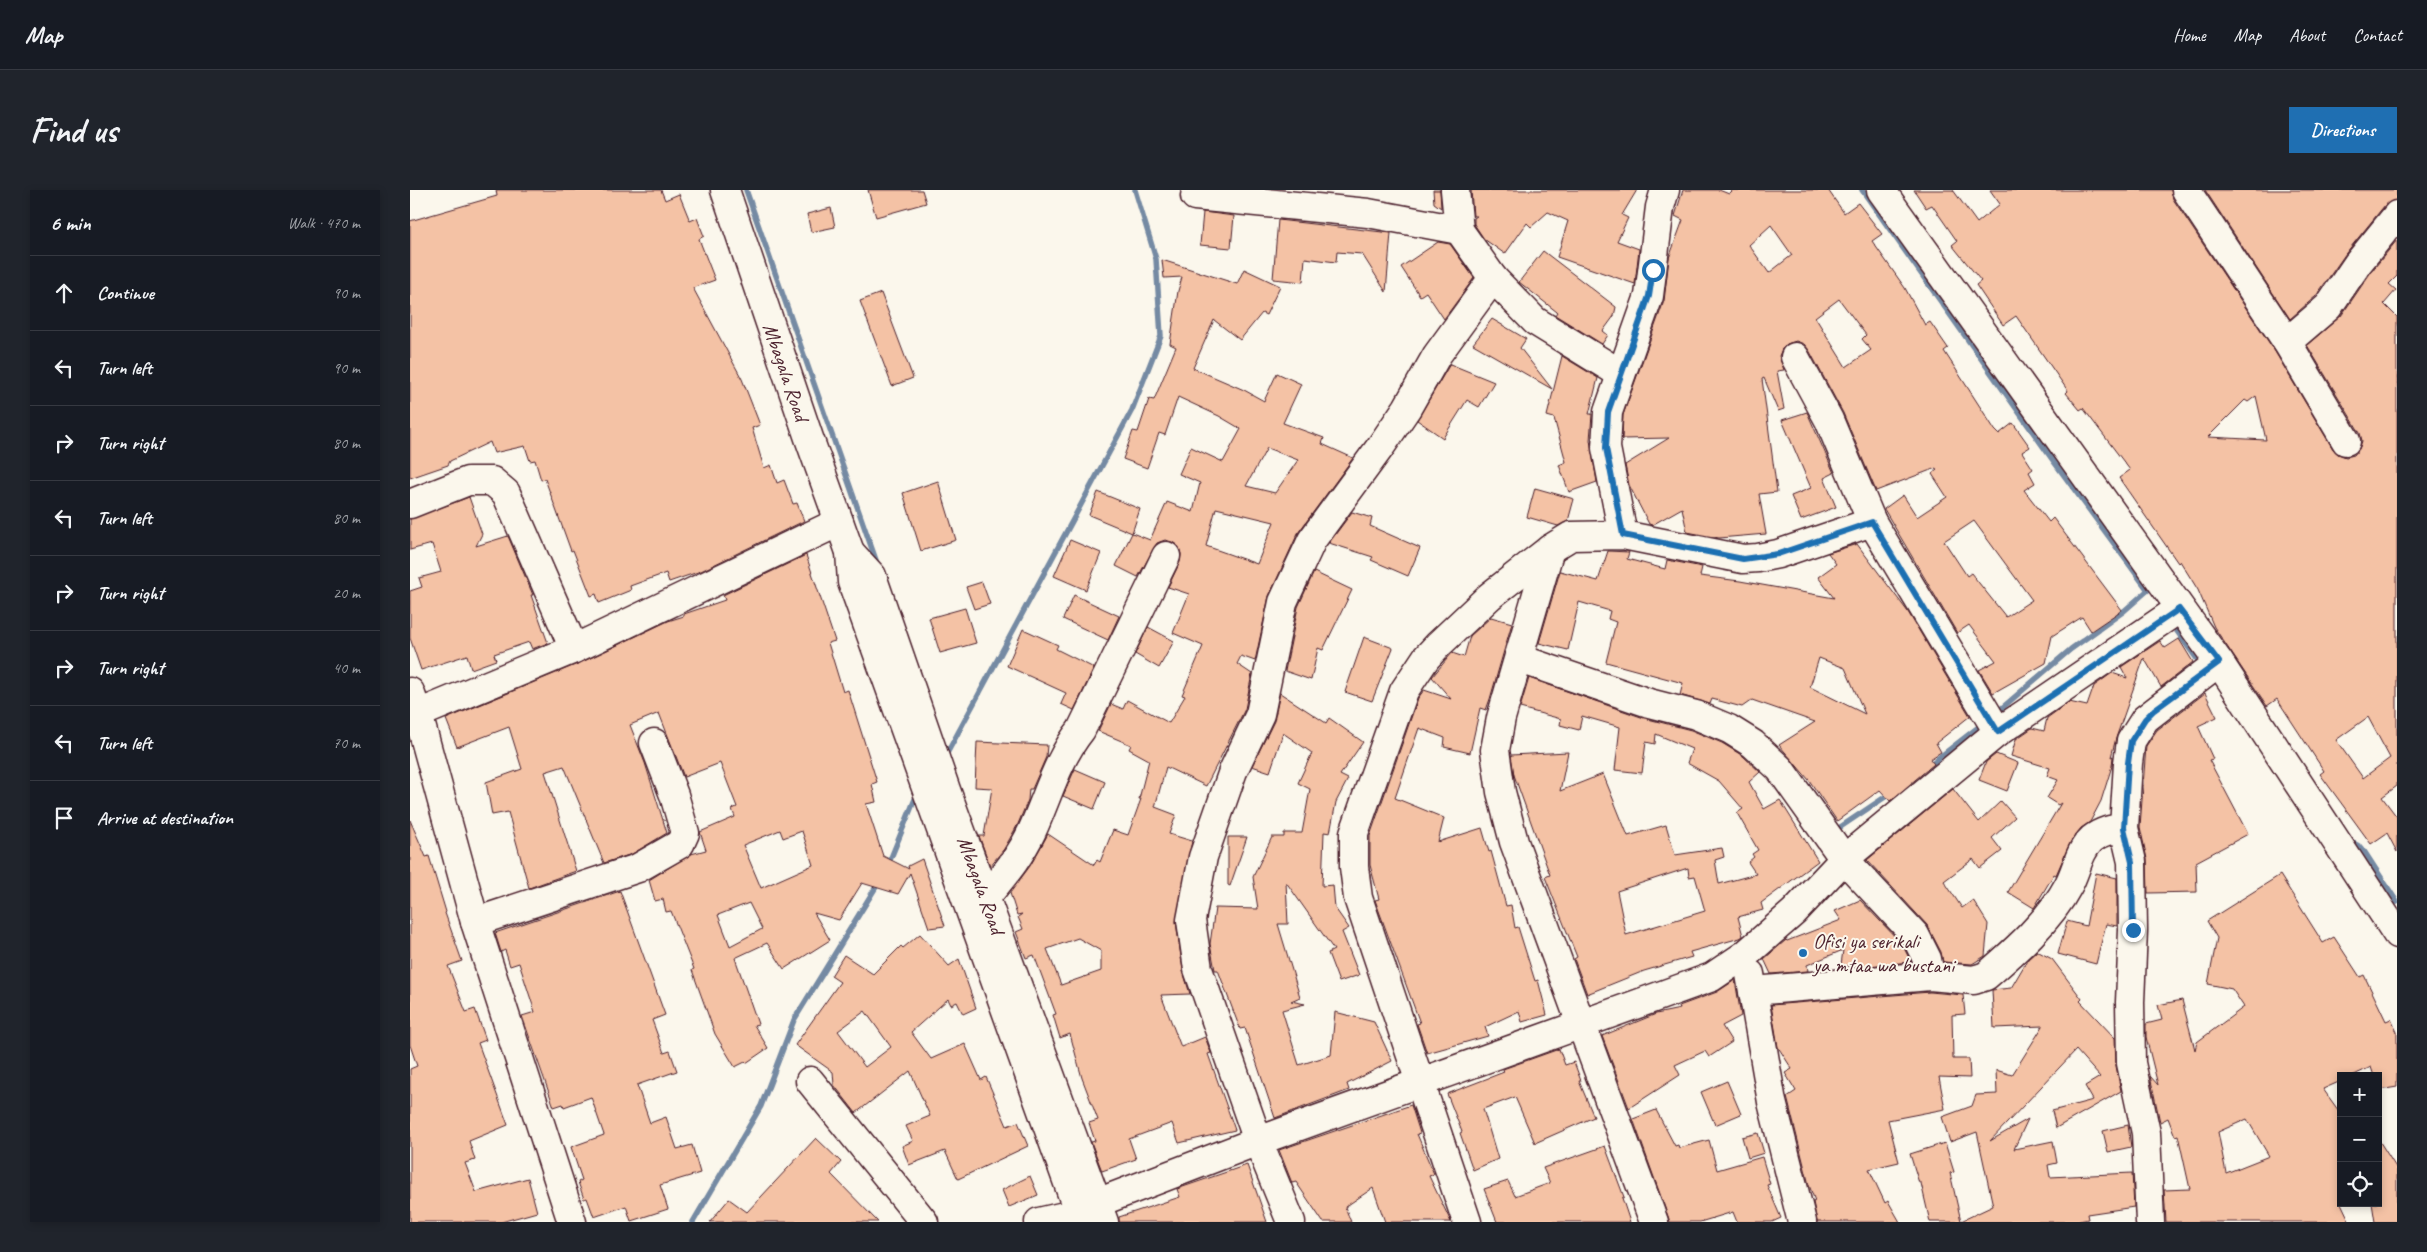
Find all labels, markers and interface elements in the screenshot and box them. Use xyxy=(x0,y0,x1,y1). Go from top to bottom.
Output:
text: Map xyxy=(25,20,62,50)
text: Home xyxy=(2173,24,2206,46)
text: Map xyxy=(2234,24,2261,46)
text: About xyxy=(2289,24,2325,46)
text: Contact xyxy=(2353,24,2402,46)
button: Directions xyxy=(2289,107,2397,153)
text: Find us xyxy=(30,108,117,153)
text: 6 min xyxy=(50,210,91,236)
text: Walk · 470 m xyxy=(288,213,360,233)
route start xyxy=(1642,259,1665,282)
icon: ahead xyxy=(50,279,78,307)
text: Continue xyxy=(97,281,154,305)
text: 90 m xyxy=(333,283,360,303)
street label: Mbagala Road xyxy=(757,320,816,428)
icon: left xyxy=(50,354,78,382)
text: Turn left xyxy=(97,356,152,380)
text: 90 m xyxy=(333,358,360,378)
icon: right xyxy=(50,429,78,457)
text: Turn right xyxy=(97,431,164,455)
text: 80 m xyxy=(333,433,360,453)
icon: left xyxy=(50,504,78,532)
text: Turn left xyxy=(97,506,152,530)
text: 80 m xyxy=(333,508,360,528)
icon: right xyxy=(50,579,78,607)
text: Turn right xyxy=(97,581,164,605)
text: 20 m xyxy=(333,583,360,603)
icon: right xyxy=(50,654,78,682)
text: Turn right xyxy=(97,656,164,680)
text: 40 m xyxy=(333,658,360,678)
icon: left xyxy=(50,729,78,757)
text: Turn left xyxy=(97,731,152,755)
text: 70 m xyxy=(333,733,360,753)
icon: arrive xyxy=(50,804,78,832)
text: Arrive at destination xyxy=(97,806,233,830)
street label: Mbagala Road xyxy=(951,833,1012,941)
route end xyxy=(2122,919,2145,942)
place label: Ofisi ya serikali ya mtaa wa bustani xyxy=(1811,928,1957,978)
marker: Ofisi ya serikali ya mtaa wa bustani xyxy=(1797,947,1809,959)
map controls xyxy=(2337,1072,2382,1207)
button: + xyxy=(2337,1072,2382,1117)
button: − xyxy=(2337,1117,2382,1162)
button: locate xyxy=(2337,1162,2382,1207)

